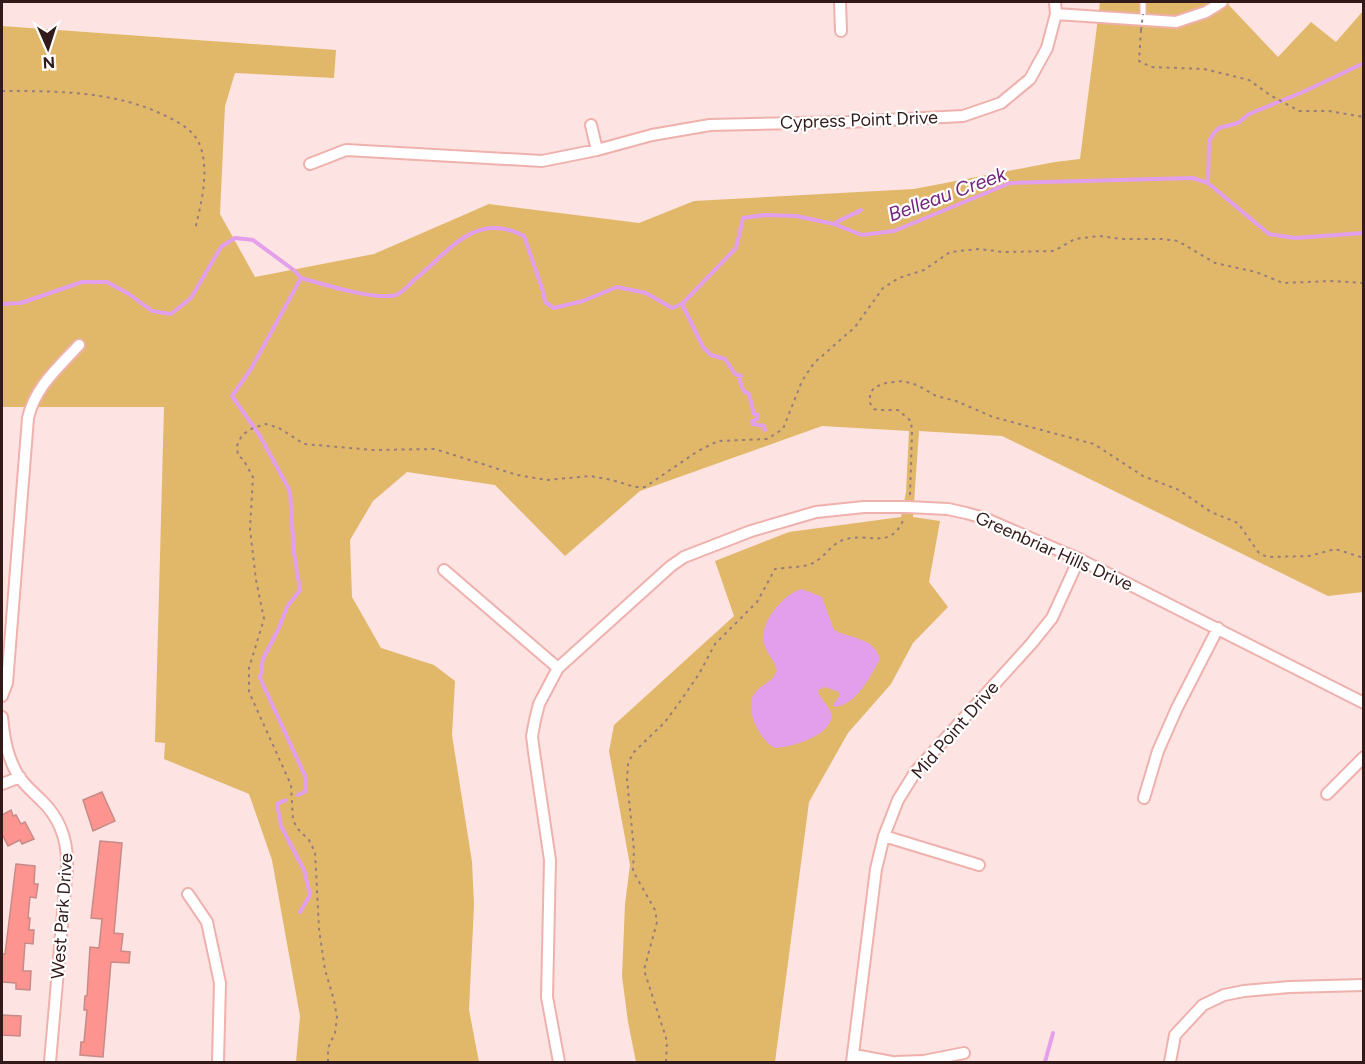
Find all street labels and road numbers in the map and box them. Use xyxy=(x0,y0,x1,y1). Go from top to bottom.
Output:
street label: Cypress Point Drive xyxy=(780,106,938,134)
street label: Greenbriar Hills Drive xyxy=(972,506,1136,596)
street label: Mid Point Drive xyxy=(907,677,1003,783)
street label: West Park Drive xyxy=(47,852,77,980)

